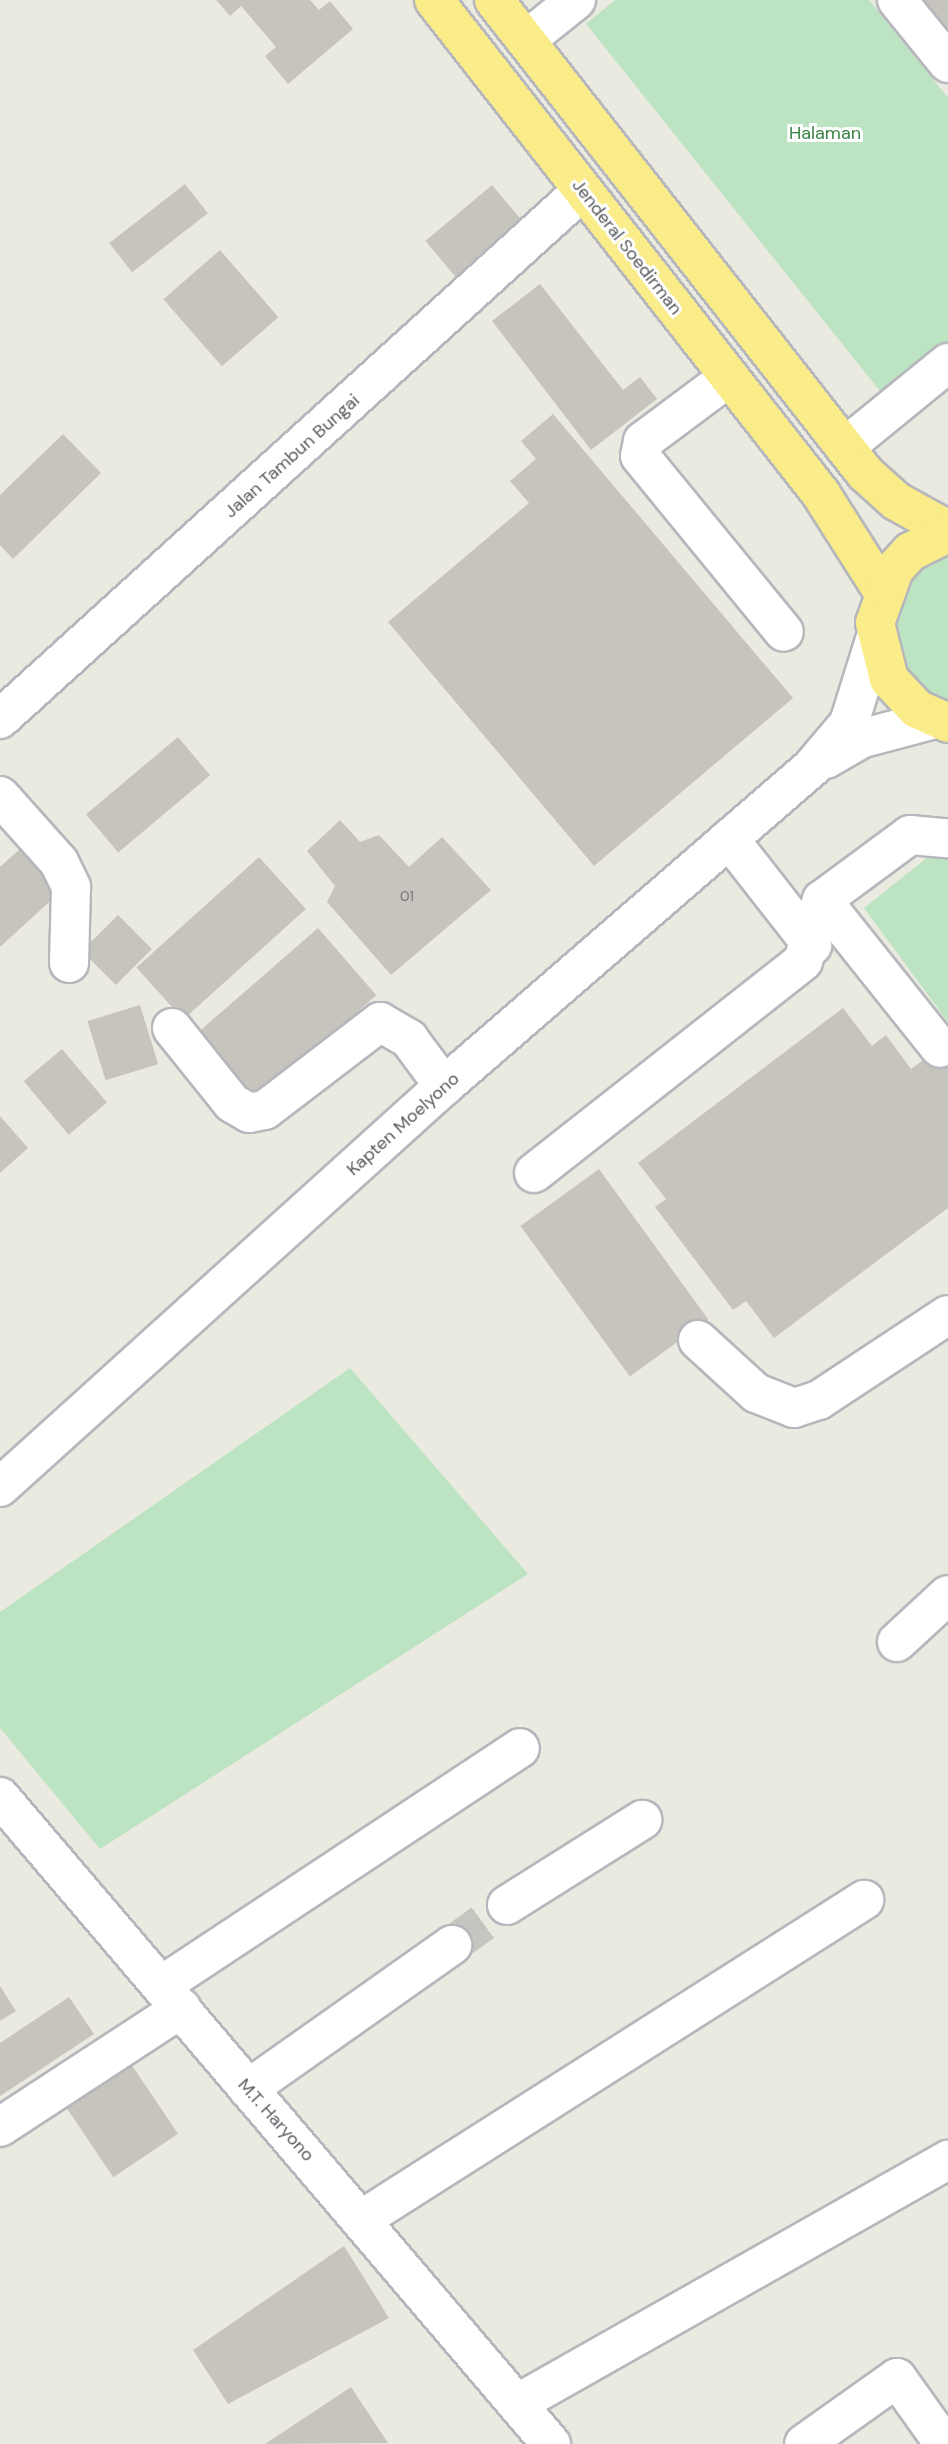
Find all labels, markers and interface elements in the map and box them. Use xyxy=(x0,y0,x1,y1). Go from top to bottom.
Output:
park label: Halaman xyxy=(789,122,861,144)
street label: Jenderal Soedirman xyxy=(567,175,687,319)
street label: Jalan Tambun Bungai xyxy=(220,390,364,522)
house number: 01 xyxy=(400,888,414,904)
street label: Kapten Moelyono xyxy=(342,1068,464,1180)
street label: M.T. Haryono xyxy=(233,2074,319,2166)

